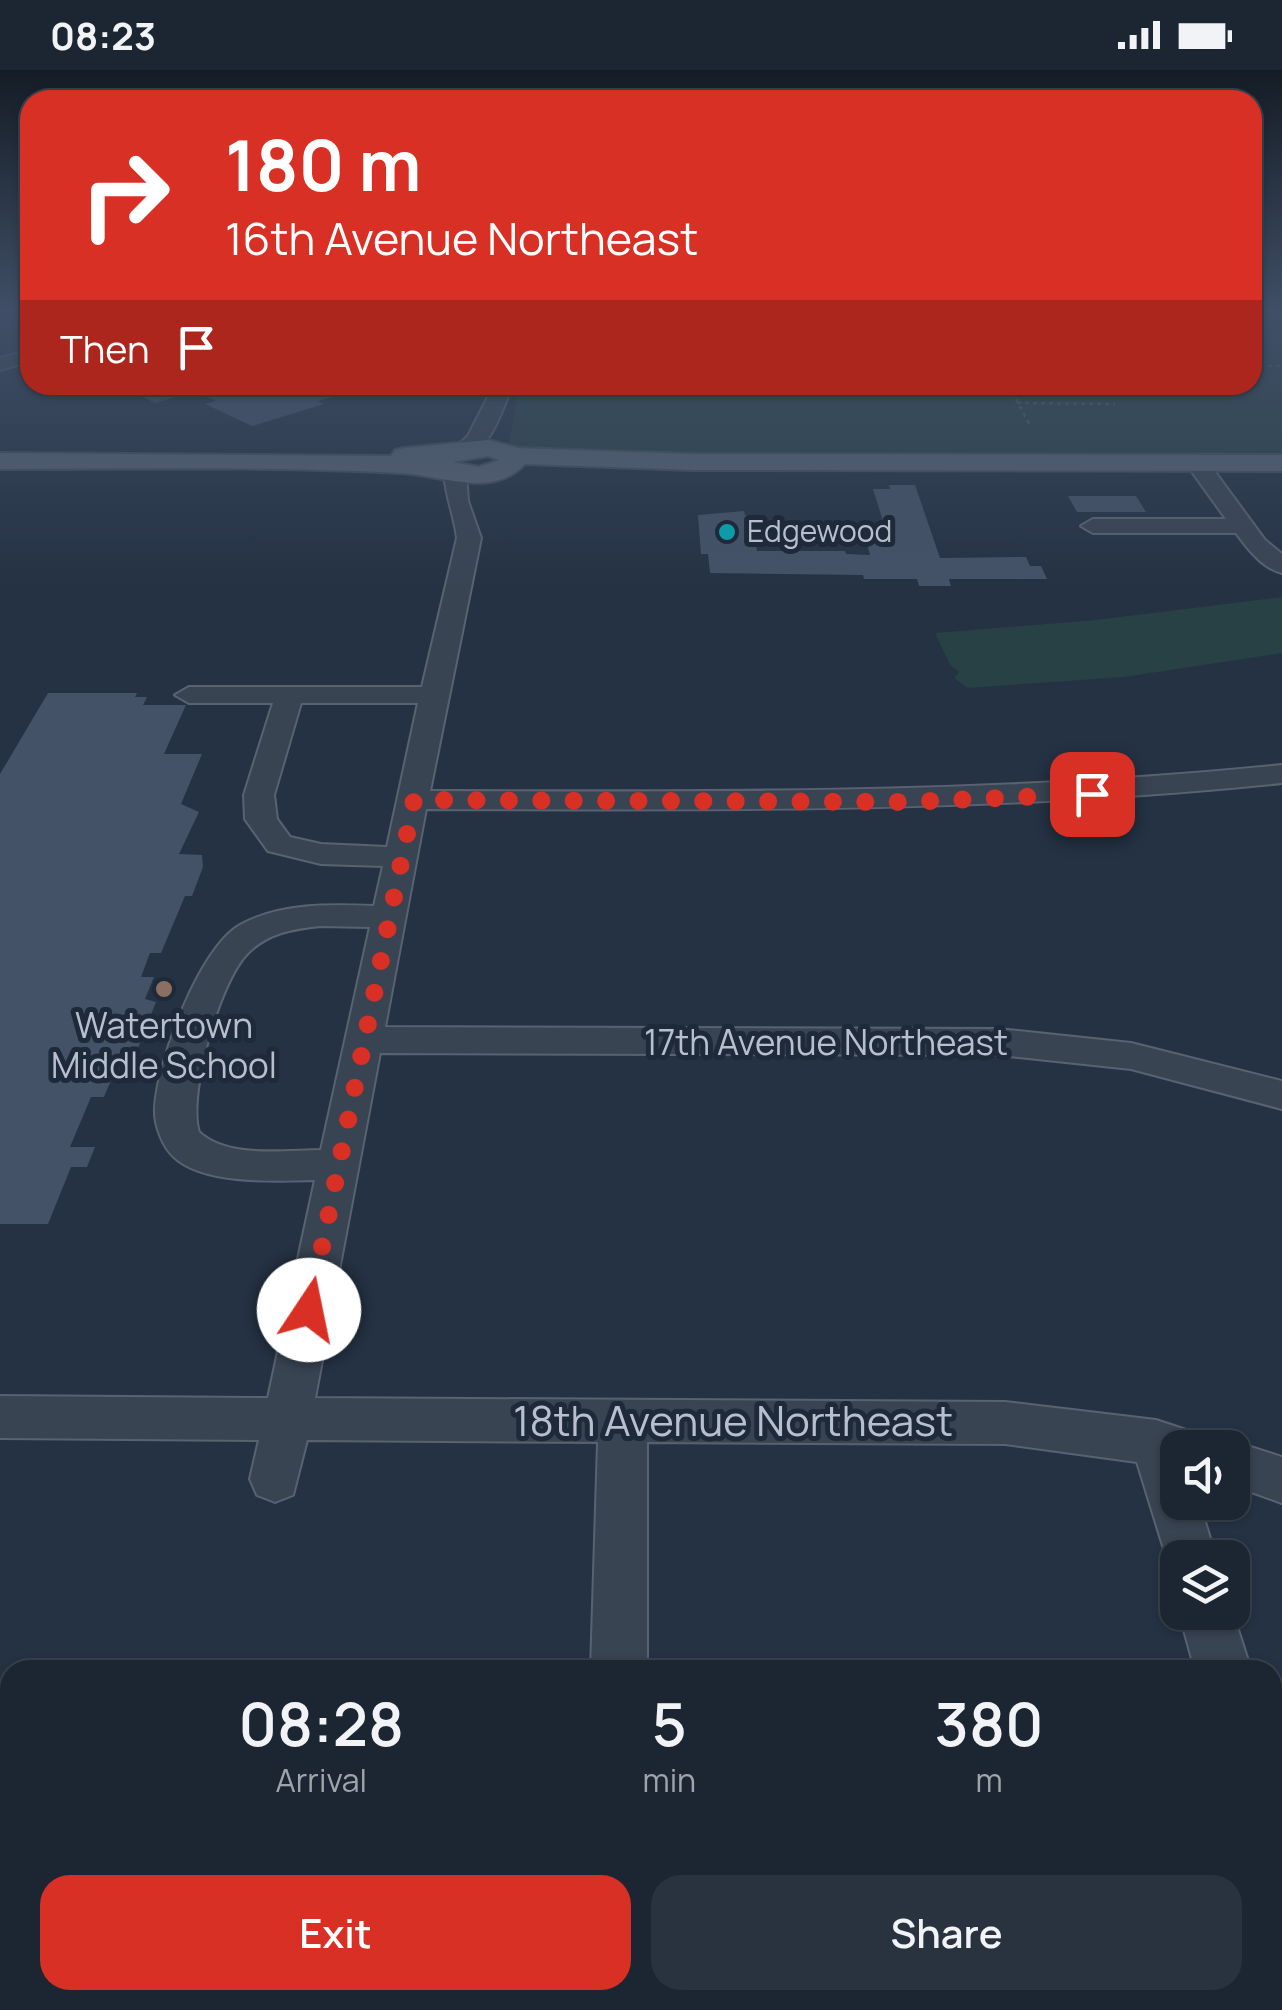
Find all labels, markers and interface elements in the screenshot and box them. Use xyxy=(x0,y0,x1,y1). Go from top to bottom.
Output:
text: 08:23 xyxy=(50,9,156,61)
text: 180 m xyxy=(225,116,422,212)
icon: right xyxy=(60,130,190,260)
text: 16th Avenue Northeast xyxy=(225,207,698,269)
icon: arrive xyxy=(169,320,224,375)
text: Then xyxy=(60,322,149,374)
place label: Edgewood xyxy=(747,510,892,551)
marker: Edgewood xyxy=(716,521,738,543)
pin xyxy=(1050,752,1135,837)
icon: arrive xyxy=(1065,767,1120,822)
marker: Watertown Middle School xyxy=(153,978,175,1000)
place label: Watertown Middle School xyxy=(51,1001,277,1089)
street label: 17th Avenue Northeast xyxy=(644,1018,1008,1066)
position arrow xyxy=(257,1258,361,1362)
street label: 18th Avenue Northeast xyxy=(513,1391,953,1449)
map controls xyxy=(1160,1430,1250,1630)
button: sound xyxy=(1160,1430,1250,1520)
button: layers xyxy=(1160,1540,1250,1630)
text: 08:28 xyxy=(238,1682,404,1764)
text: 5 xyxy=(652,1682,687,1764)
text: 380 xyxy=(935,1682,1044,1764)
text: Arrival xyxy=(276,1758,367,1802)
text: min xyxy=(643,1758,696,1802)
text: m xyxy=(975,1758,1003,1802)
button: Exit xyxy=(40,1875,631,1990)
button: Share xyxy=(651,1875,1242,1990)

